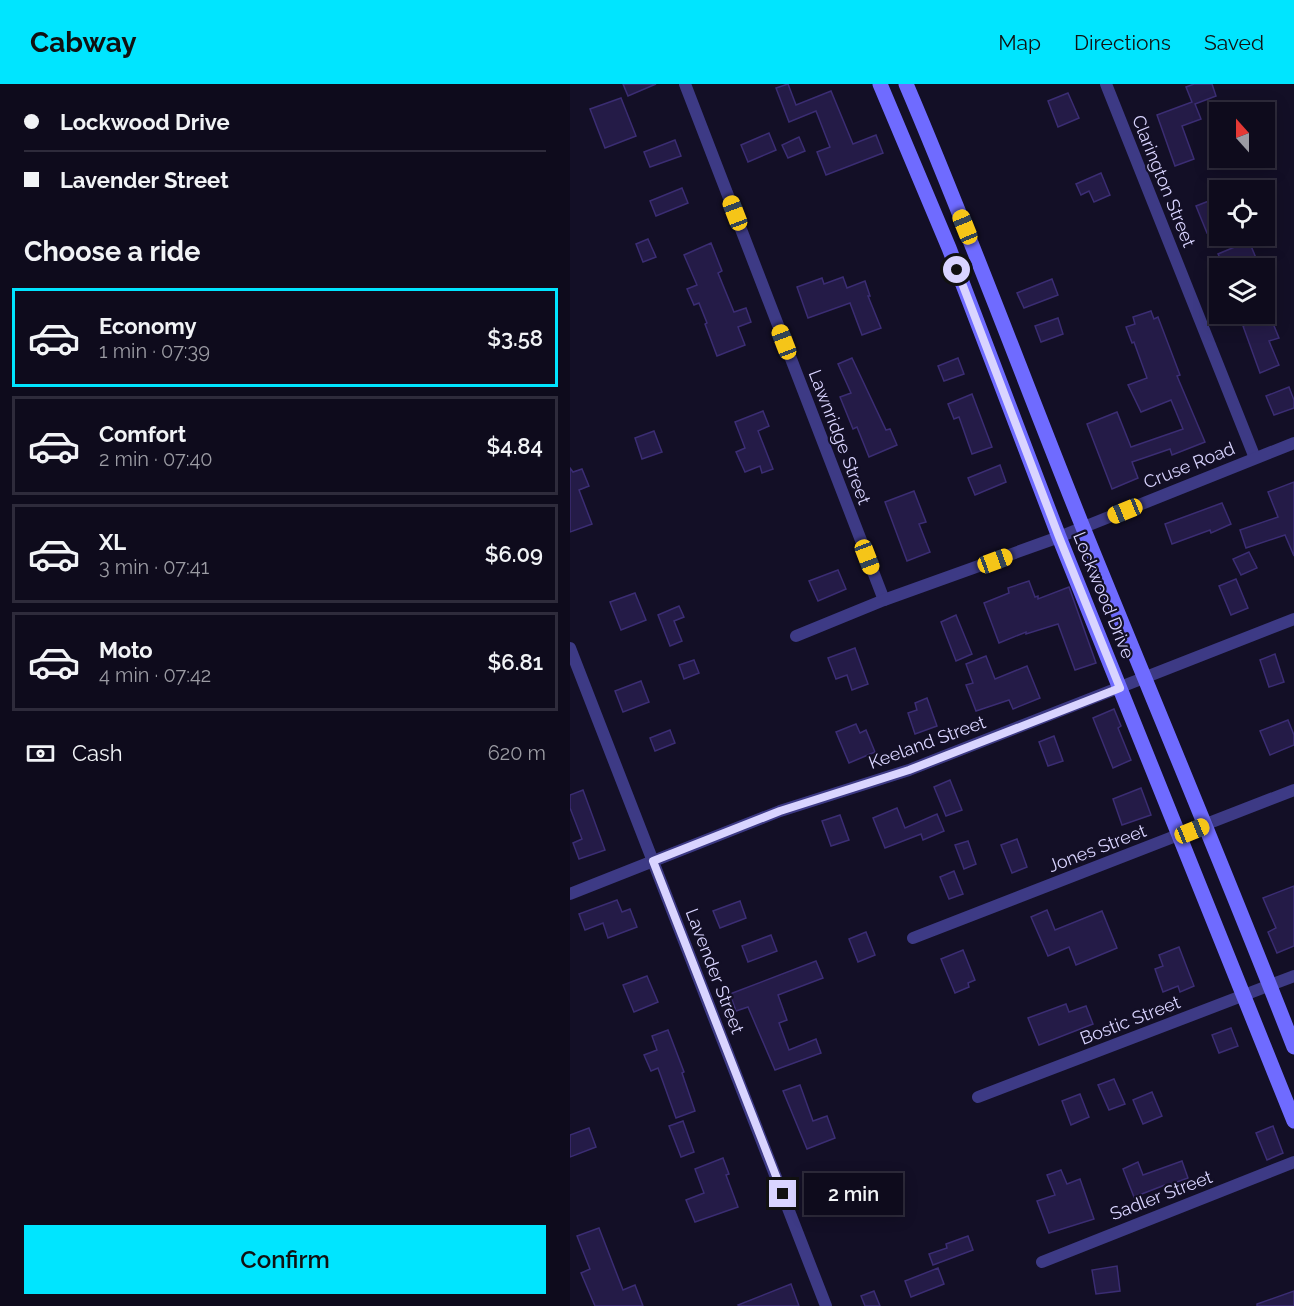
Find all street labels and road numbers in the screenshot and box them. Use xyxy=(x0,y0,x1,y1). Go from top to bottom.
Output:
street label: Clarington Street xyxy=(1128,112,1200,250)
street label: Lawnridge Street xyxy=(805,367,875,507)
street label: Cruse Road xyxy=(1140,437,1238,493)
street label: Lockwood Drive xyxy=(1069,529,1139,662)
street label: Keeland Street xyxy=(866,711,988,773)
street label: Jones Street xyxy=(1045,820,1149,876)
street label: Lavender Street xyxy=(681,905,749,1037)
street label: Bostic Street xyxy=(1077,991,1183,1049)
street label: Sadler Street xyxy=(1107,1166,1215,1224)

